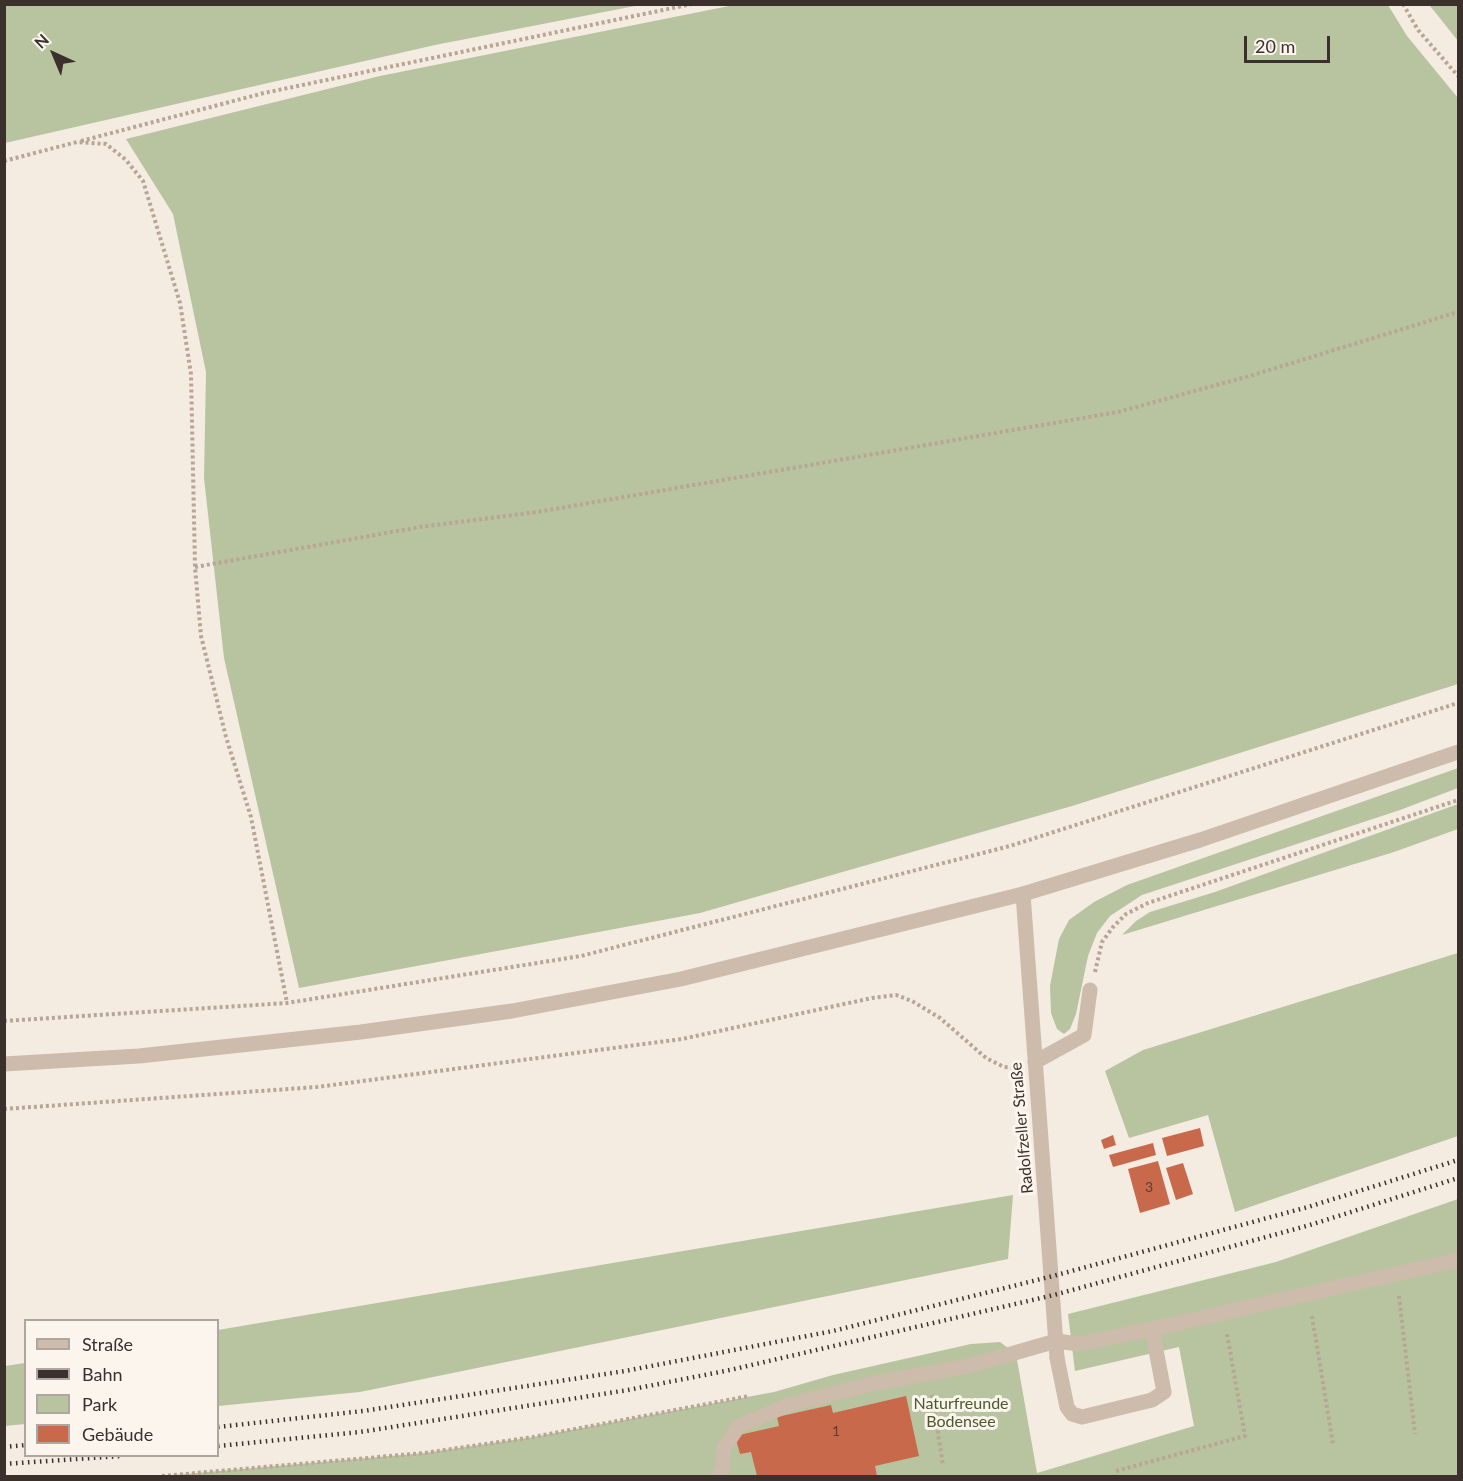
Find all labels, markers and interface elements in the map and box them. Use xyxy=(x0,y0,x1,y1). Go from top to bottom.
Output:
north arrow xyxy=(24,24,84,84)
scale bar xyxy=(1247,24,1332,62)
text: N xyxy=(30,30,52,52)
text: 20 m xyxy=(1255,35,1295,57)
street label: Radolfzeller Straße xyxy=(1007,1061,1037,1195)
house number: 3 xyxy=(1145,1179,1153,1195)
legend xyxy=(24,1319,219,1457)
text: Straße xyxy=(82,1333,133,1355)
text: Bahn xyxy=(82,1363,123,1385)
text: Park xyxy=(82,1393,117,1415)
park label: Naturfreunde Bodensee xyxy=(913,1394,1009,1432)
text: Gebäude xyxy=(82,1423,153,1445)
house number: 1 xyxy=(832,1423,840,1439)

